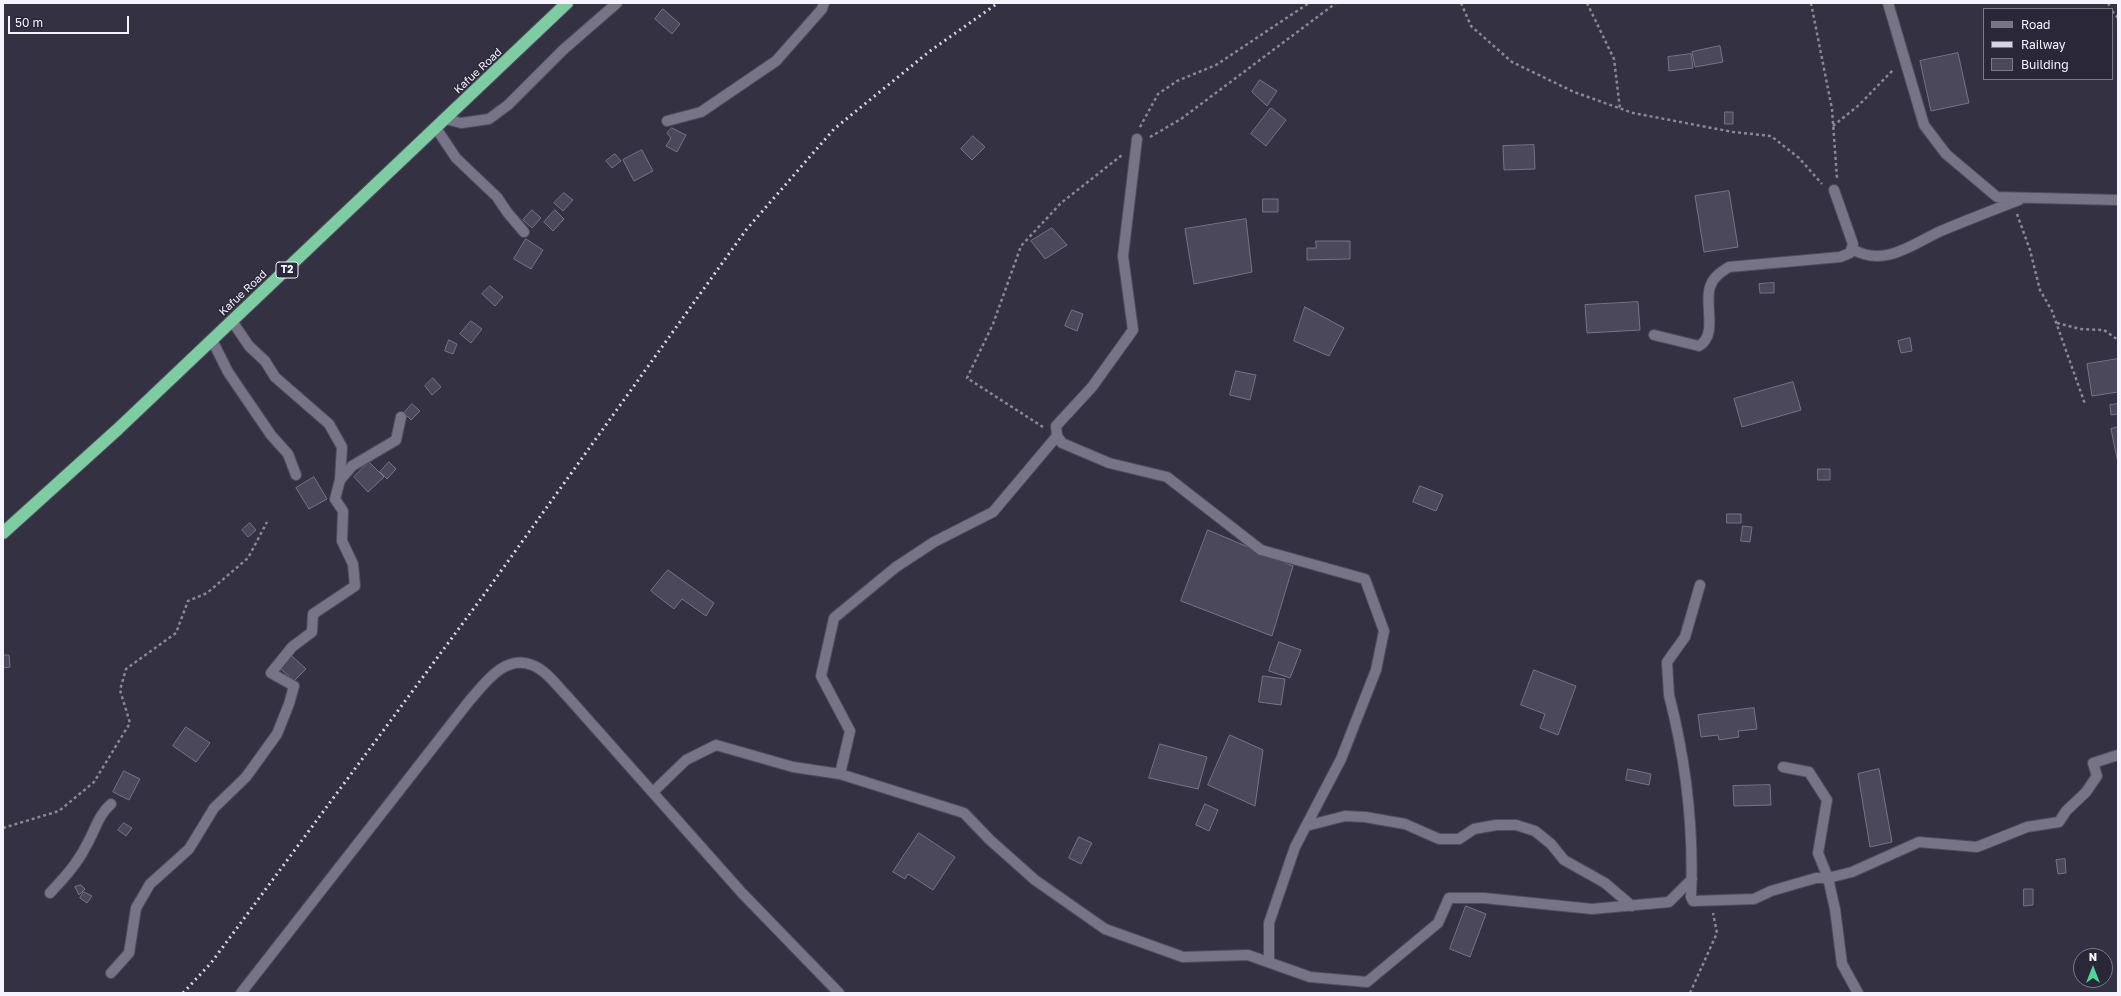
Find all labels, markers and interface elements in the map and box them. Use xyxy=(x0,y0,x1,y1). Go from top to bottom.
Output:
scale bar xyxy=(10,8,131,34)
legend xyxy=(1983,8,2113,80)
text: 50 m xyxy=(15,15,43,30)
text: Road xyxy=(2021,17,2050,32)
text: Railway xyxy=(2021,37,2066,52)
street label: Kafue Road xyxy=(451,46,505,96)
text: Building xyxy=(2021,57,2069,72)
road number: T2 xyxy=(276,262,298,278)
street label: Kafue Road xyxy=(216,268,270,318)
north arrow xyxy=(2073,948,2113,988)
text: N xyxy=(2089,950,2097,963)

